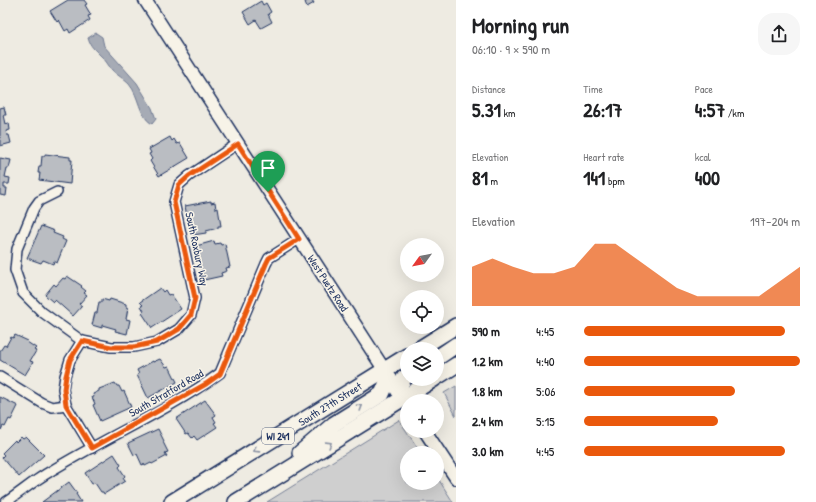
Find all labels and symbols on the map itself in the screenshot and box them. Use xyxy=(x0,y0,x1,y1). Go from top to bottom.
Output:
pin xyxy=(251,151,285,192)
street label: South Roxbury Way xyxy=(182,211,212,288)
north arrow xyxy=(400,238,444,282)
street label: West Puetz Road xyxy=(304,252,352,315)
street label: South Stratford Road xyxy=(126,366,206,420)
street label: South 27th Street xyxy=(296,379,364,429)
one-way arrow xyxy=(356,405,363,412)
road number: WI 241 xyxy=(262,428,294,444)
one-way arrow xyxy=(324,442,331,449)
one-way arrow xyxy=(253,445,260,453)

